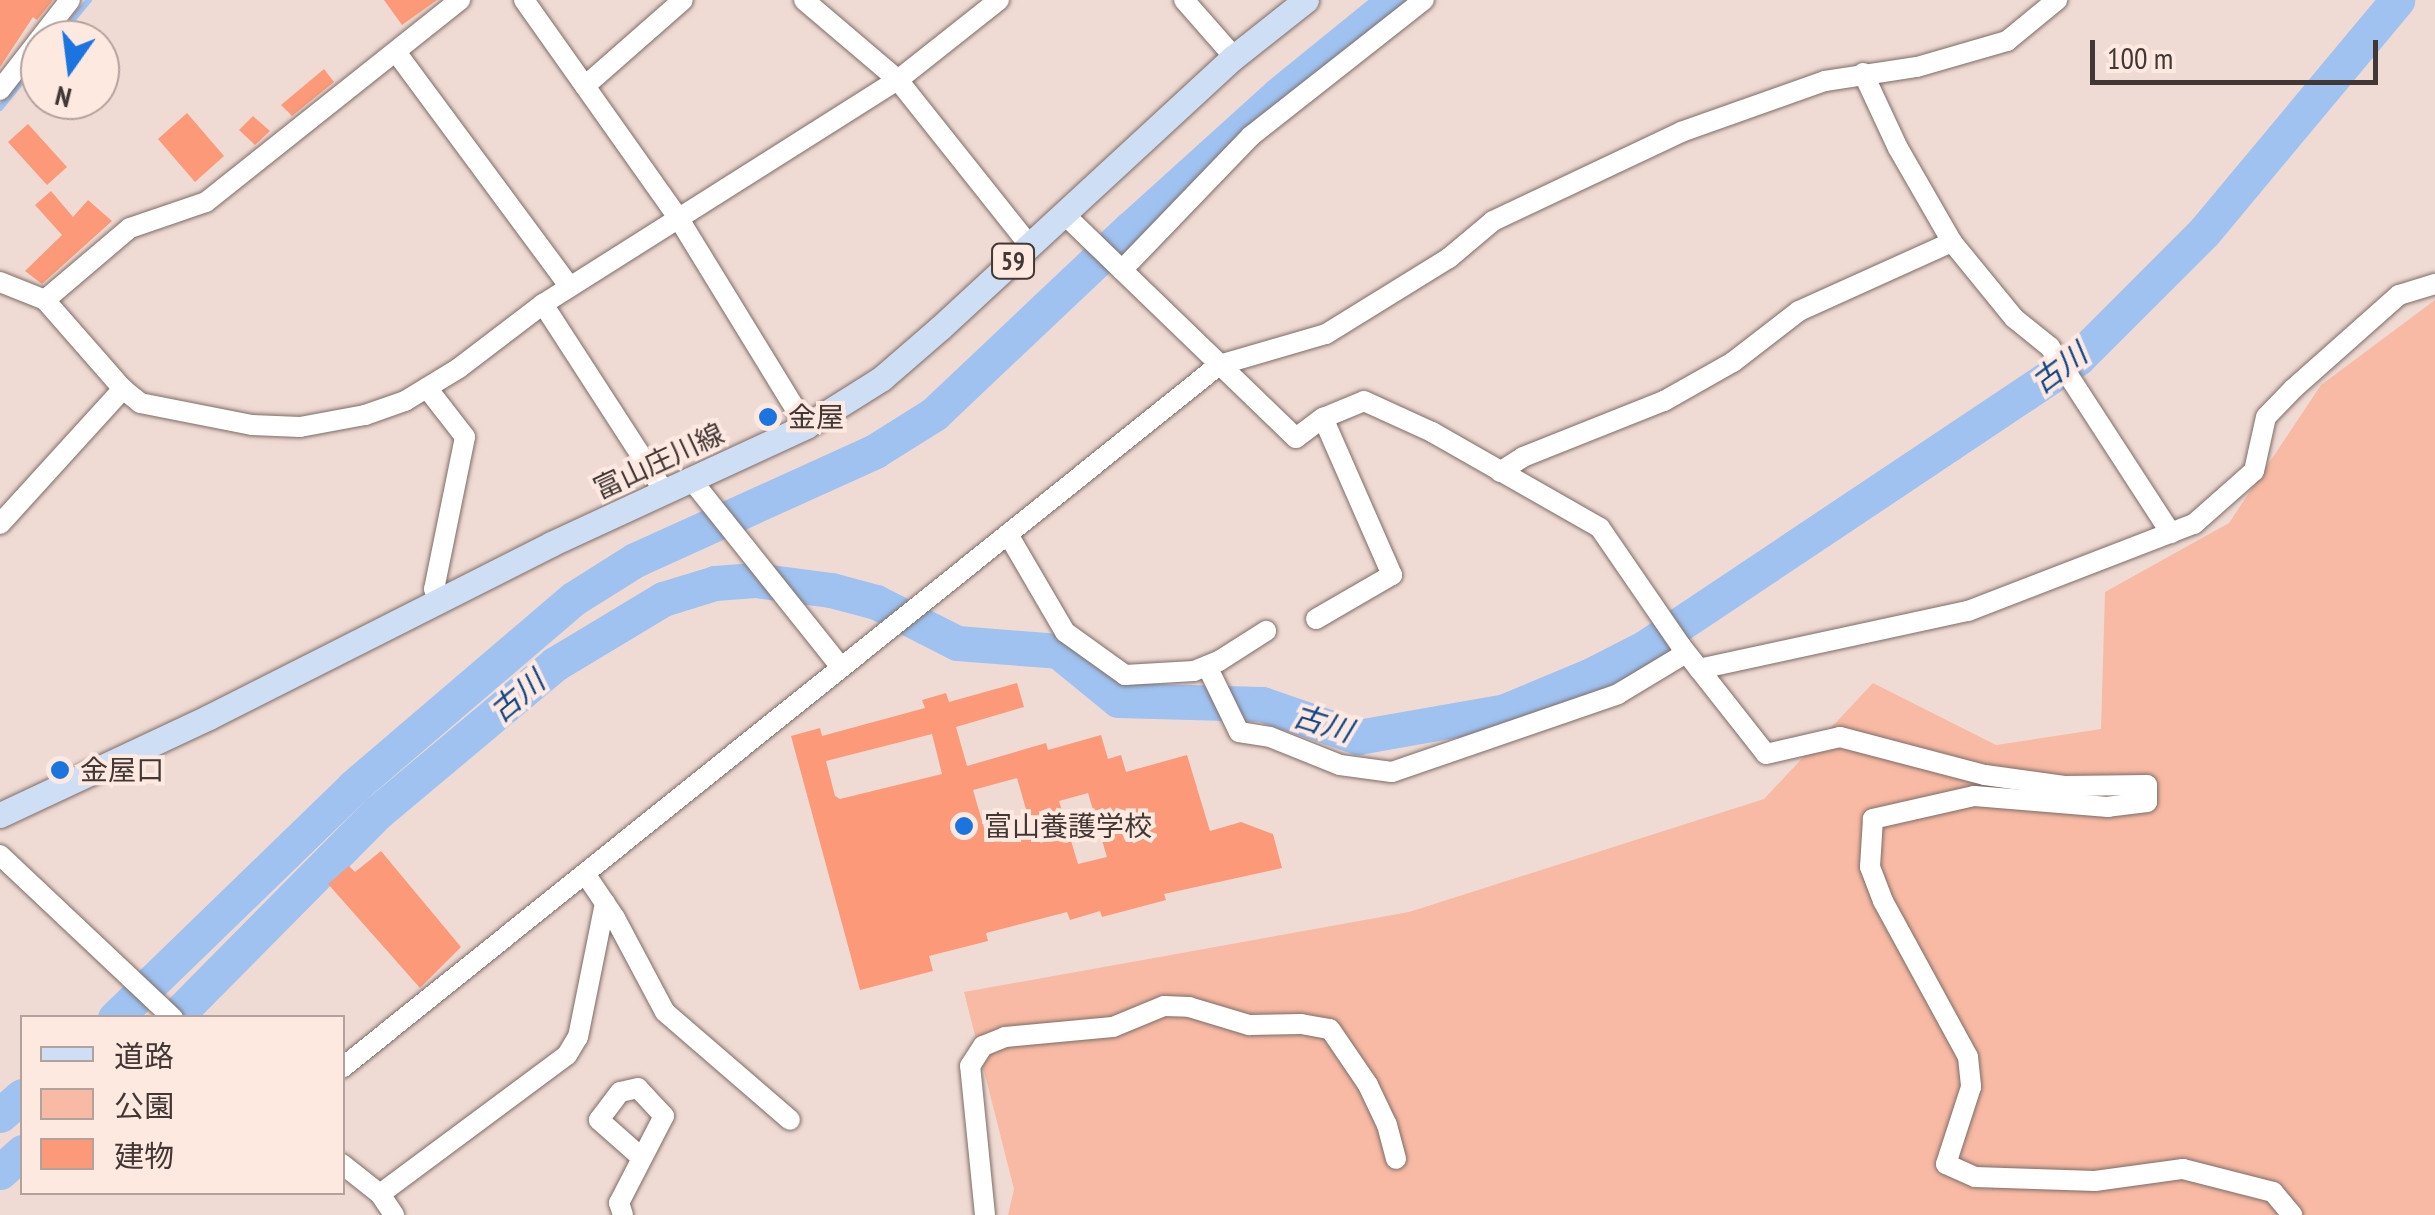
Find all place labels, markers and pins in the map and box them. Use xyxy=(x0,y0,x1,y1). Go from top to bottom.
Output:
place label: 金屋 xyxy=(788,400,844,434)
marker: 金屋 xyxy=(757,406,779,428)
place label: 金屋口 xyxy=(80,753,164,787)
marker: 金屋口 xyxy=(49,759,71,781)
place label: 富山養護学校 xyxy=(984,809,1152,843)
marker: 富山養護学校 xyxy=(953,815,975,837)

